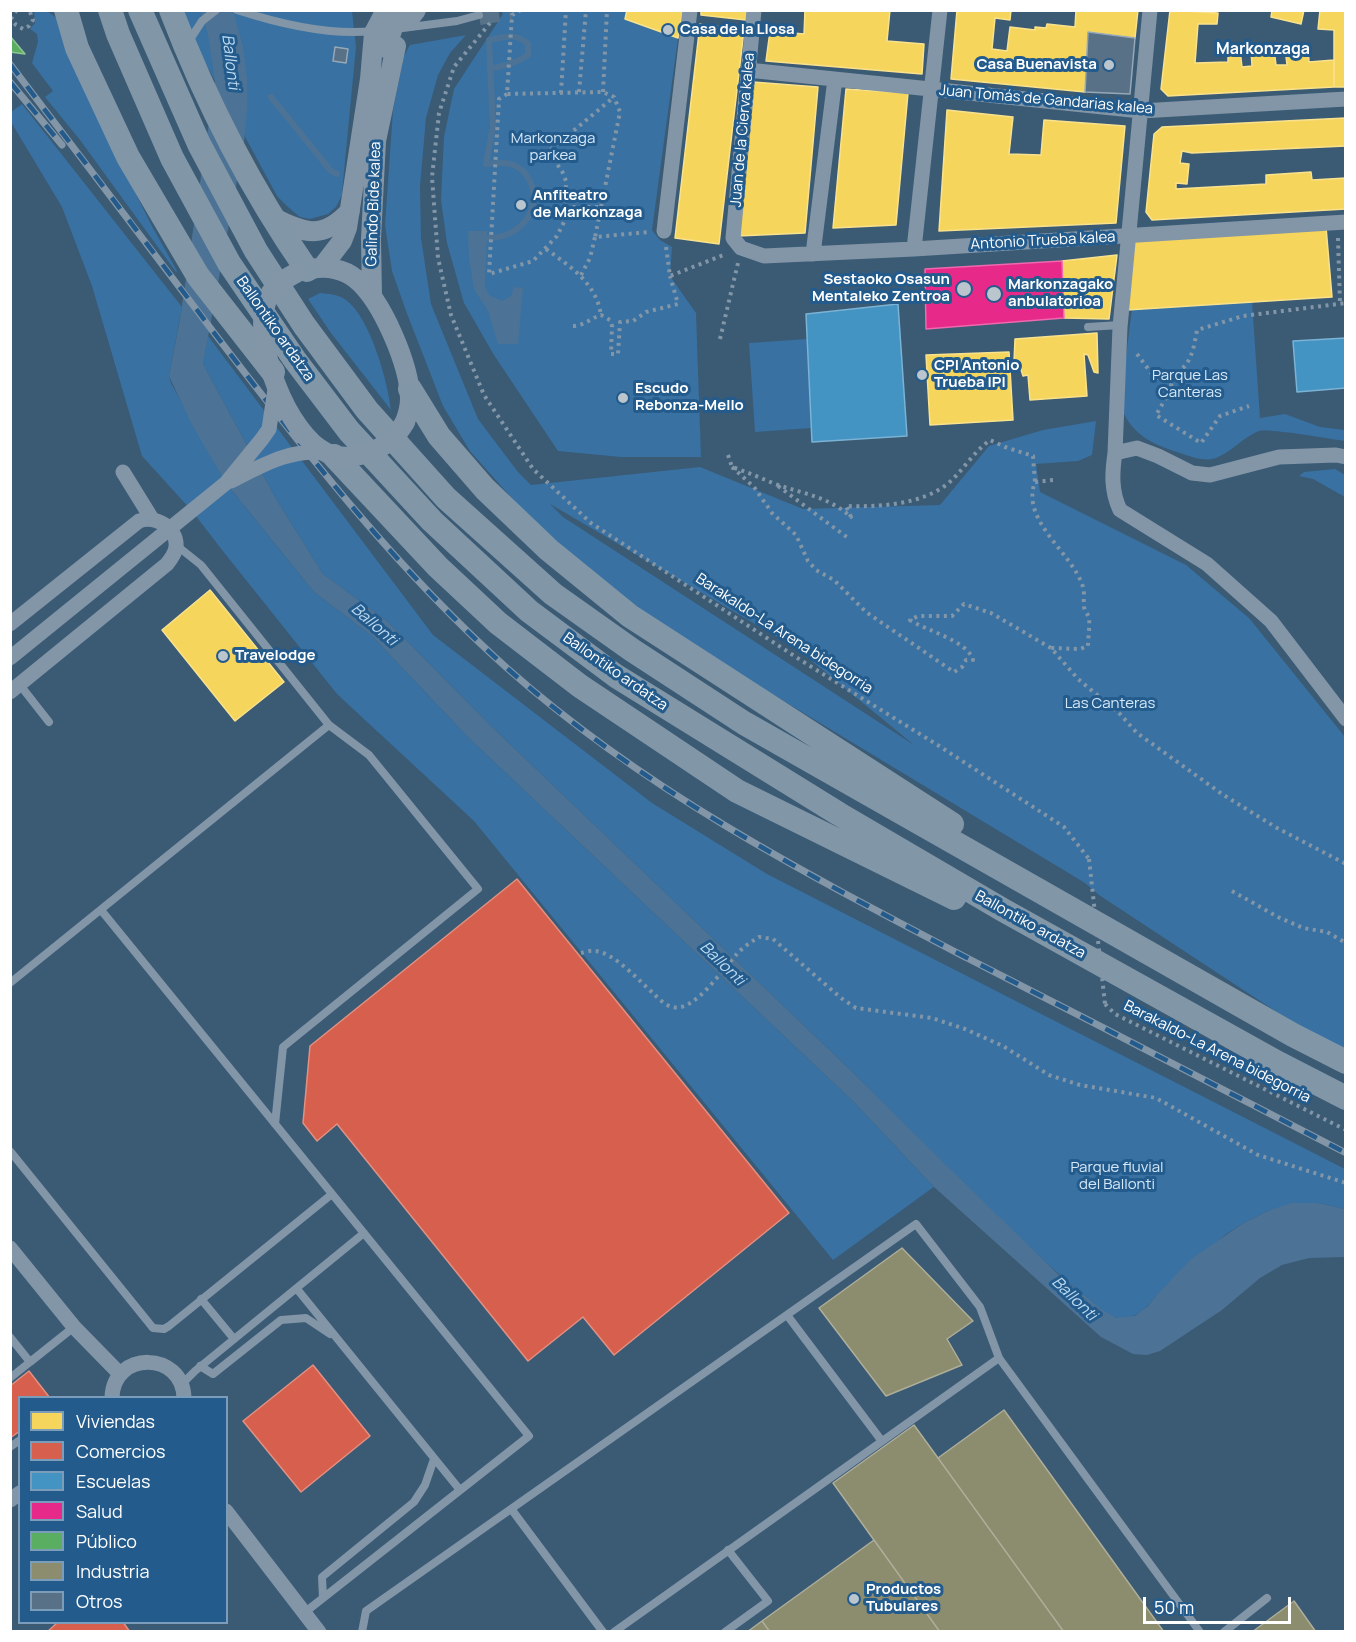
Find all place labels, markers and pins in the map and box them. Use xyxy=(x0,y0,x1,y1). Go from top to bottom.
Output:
place label: Casa de la Llosa xyxy=(680,21,795,39)
marker: Casa de la Llosa xyxy=(661,23,675,37)
place label: Casa Buenavista xyxy=(976,56,1097,74)
marker: Casa Buenavista xyxy=(1102,58,1116,72)
place label: Anfiteatro de Markonzaga xyxy=(533,187,642,222)
marker: Anfiteatro de Markonzaga xyxy=(514,198,528,212)
place label: Sestaoko Osasun Mentaleko Zentroa xyxy=(812,271,950,306)
place label: Markonzagako anbulatorioa xyxy=(1008,276,1113,311)
marker: Sestaoko Osasun Mentaleko Zentroa xyxy=(955,280,973,298)
marker: Markonzagako anbulatorioa xyxy=(985,285,1003,303)
place label: CPI Antonio Trueba IPI xyxy=(934,357,1020,392)
marker: CPI Antonio Trueba IPI xyxy=(915,368,929,382)
place label: Escudo Rebonza-Mello xyxy=(635,380,744,415)
marker: Escudo Rebonza-Mello xyxy=(616,391,630,405)
place label: Travelodge xyxy=(235,647,316,665)
marker: Travelodge xyxy=(216,649,230,663)
place label: Productos Tubulares xyxy=(866,1581,941,1616)
marker: Productos Tubulares xyxy=(847,1592,861,1606)

